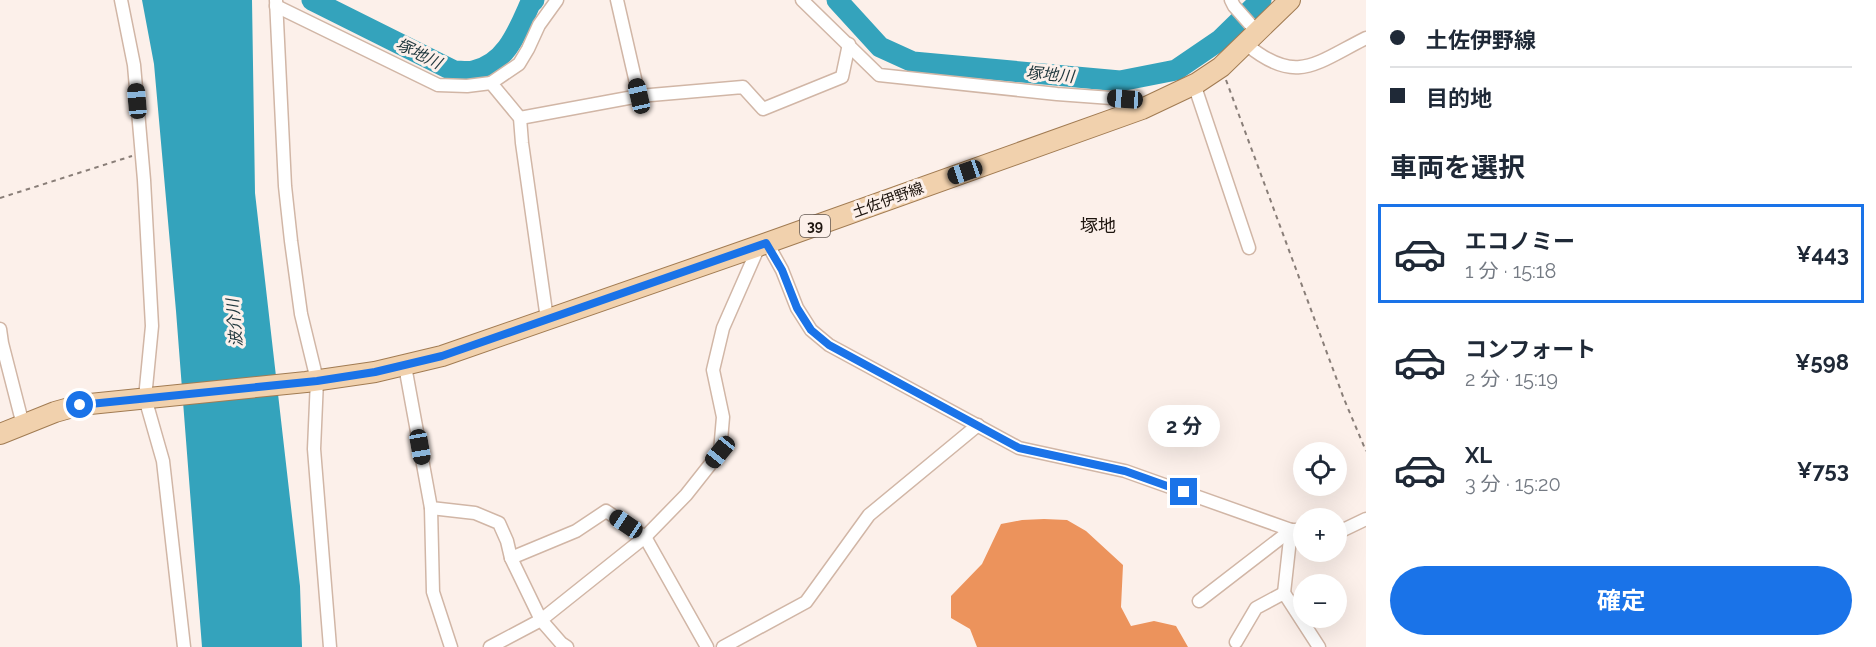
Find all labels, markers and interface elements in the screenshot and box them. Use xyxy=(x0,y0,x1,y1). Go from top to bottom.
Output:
text: 土佐伊野線 xyxy=(1426,27,1536,53)
water label: 塚地川 xyxy=(393,34,446,73)
water label: 塚地川 xyxy=(1025,63,1077,86)
car xyxy=(626,76,652,116)
car xyxy=(126,82,148,120)
text: 目的地 xyxy=(1426,85,1492,111)
car xyxy=(1106,89,1144,109)
text: 車両を選択 xyxy=(1390,152,1525,183)
car xyxy=(945,158,985,186)
street label: 土佐伊野線 xyxy=(850,179,926,221)
road number: 39 xyxy=(800,215,830,237)
district label: 塚地 xyxy=(1080,215,1116,236)
icon: car xyxy=(1393,227,1447,281)
text: エコノミー xyxy=(1465,228,1575,254)
text: ¥443 xyxy=(1796,241,1849,267)
text: 1 分 · 15:18 xyxy=(1465,259,1556,283)
water label: 波介川 xyxy=(223,296,246,348)
icon: car xyxy=(1393,335,1447,389)
text: コンフォート xyxy=(1465,336,1596,362)
text: ¥598 xyxy=(1795,349,1849,375)
text: 2 分 · 15:19 xyxy=(1465,367,1558,391)
route start xyxy=(66,391,93,418)
callout: 2 分 xyxy=(1148,405,1220,447)
text: 2 分 xyxy=(1166,414,1202,438)
car xyxy=(408,428,432,466)
car xyxy=(702,432,738,472)
map controls xyxy=(1293,442,1347,628)
button: locate xyxy=(1293,442,1347,496)
text: XL xyxy=(1465,442,1492,468)
icon: car xyxy=(1393,443,1447,497)
text: ¥753 xyxy=(1797,457,1849,483)
text: 3 分 · 15:20 xyxy=(1465,472,1561,496)
route end xyxy=(1170,478,1197,505)
car xyxy=(606,506,646,542)
button: + xyxy=(1293,508,1347,562)
button: 確定 xyxy=(1390,566,1852,635)
button: − xyxy=(1293,574,1347,628)

